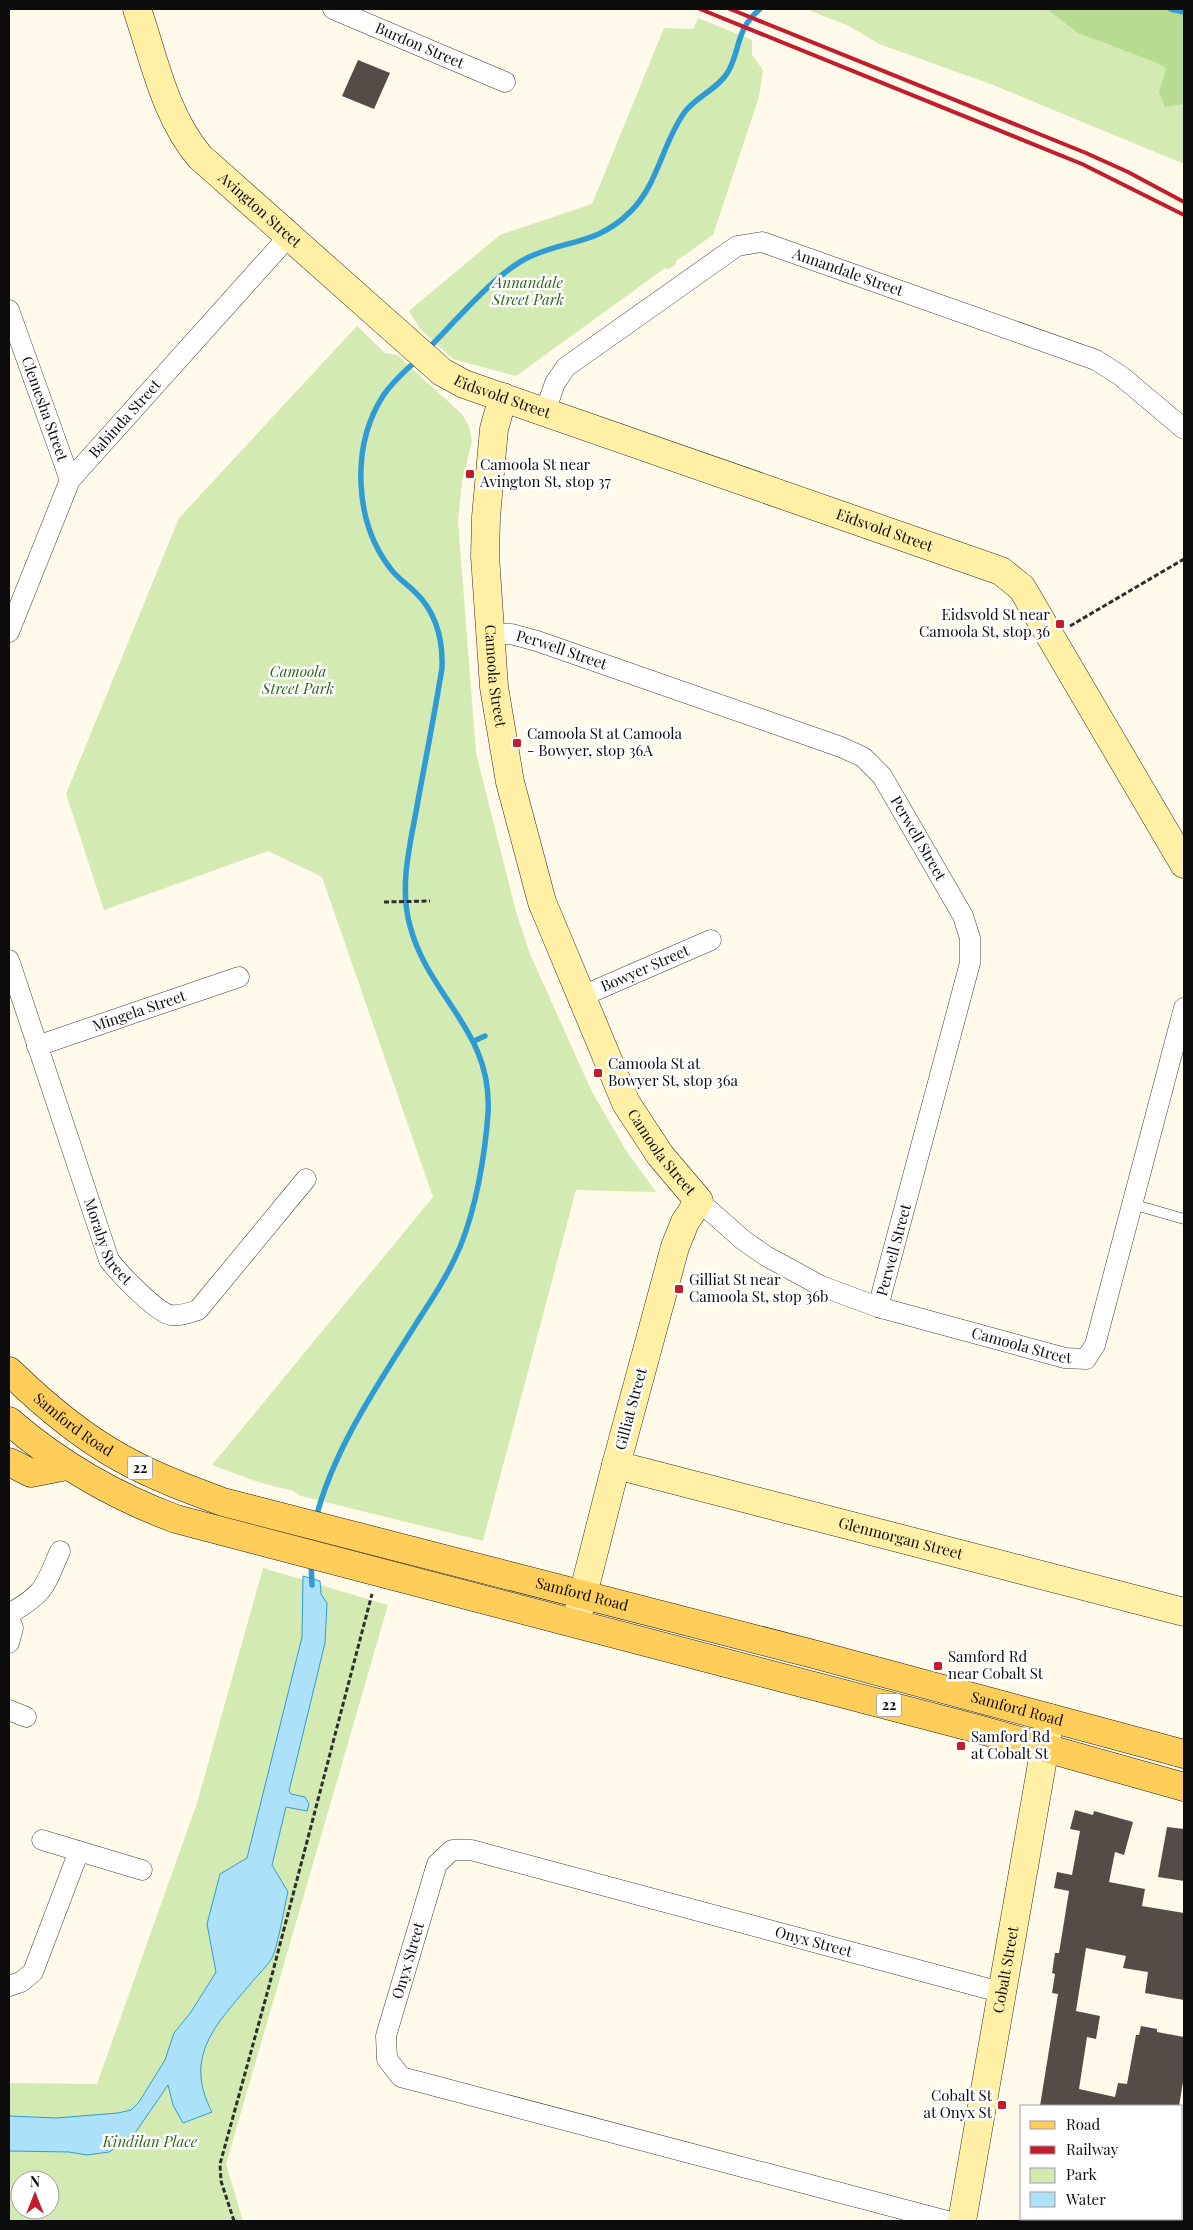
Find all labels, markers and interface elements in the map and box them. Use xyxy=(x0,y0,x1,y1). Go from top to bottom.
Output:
street label: Burdon Street xyxy=(373,17,468,73)
street label: Avington Street xyxy=(214,167,307,252)
street label: Annandale Street xyxy=(789,242,907,300)
park label: Annandale Street Park xyxy=(491,272,564,309)
street label: Clemesha Street xyxy=(17,353,74,464)
street label: Eidsvold Street xyxy=(451,369,554,423)
street label: Babinda Street xyxy=(84,374,165,462)
place label: Camoola St near Avington St, stop 37 xyxy=(479,454,611,491)
marker: Camoola St near Avington St, stop 37 xyxy=(464,468,476,480)
street label: Eidsvold Street xyxy=(834,503,937,556)
place label: Eidsvold St near Camoola St, stop 36 xyxy=(919,604,1050,641)
marker: Eidsvold St near Camoola St, stop 36 xyxy=(1054,618,1066,630)
street label: Camoola Street xyxy=(481,624,512,729)
street label: Perwell Street xyxy=(514,625,611,674)
park label: Camoola Street Park xyxy=(261,661,334,698)
place label: Camoola St at Camoola - Bowyer, stop 36A xyxy=(527,723,683,760)
marker: Camoola St at Camoola - Bowyer, stop 36A xyxy=(511,737,523,749)
street label: Perwell Street xyxy=(887,792,952,884)
street label: Bowyer Street xyxy=(597,939,693,996)
street label: Mingela Street xyxy=(90,985,189,1035)
place label: Camoola St at Bowyer St, stop 36a xyxy=(608,1053,738,1090)
marker: Camoola St at Bowyer St, stop 36a xyxy=(592,1067,604,1079)
street label: Camoola Street xyxy=(623,1105,701,1200)
street label: Moraby Street xyxy=(80,1195,137,1289)
street label: Perwell Street xyxy=(871,1201,915,1298)
place label: Gilliat St near Camoola St, stop 36b xyxy=(689,1269,828,1306)
marker: Gilliat St near Camoola St, stop 36b xyxy=(673,1283,685,1295)
street label: Camoola Street xyxy=(969,1322,1073,1367)
street label: Gilliat Street xyxy=(609,1365,651,1452)
street label: Samford Road xyxy=(30,1388,118,1461)
road number: 22 xyxy=(128,1456,152,1480)
street label: Glenmorgan Street xyxy=(837,1512,966,1564)
street label: Samford Road xyxy=(534,1572,631,1615)
place label: Samford Rd near Cobalt St xyxy=(948,1646,1044,1683)
marker: Samford Rd near Cobalt St xyxy=(932,1660,944,1672)
street label: Samford Road xyxy=(969,1686,1066,1730)
road number: 22 xyxy=(876,1694,902,1716)
place label: Samford Rd at Cobalt St xyxy=(971,1726,1050,1763)
marker: Samford Rd at Cobalt St xyxy=(955,1740,967,1752)
street label: Onyx Street xyxy=(387,1919,428,2001)
street label: Onyx Street xyxy=(773,1921,855,1961)
street label: Cobalt Street xyxy=(988,1924,1023,2015)
place label: Cobalt St at Onyx St xyxy=(923,2085,993,2122)
marker: Cobalt St at Onyx St xyxy=(996,2099,1008,2111)
legend xyxy=(1020,2105,1183,2220)
text: Road xyxy=(1066,2114,1100,2134)
park label: Kindilan Place xyxy=(102,2131,198,2151)
text: Railway xyxy=(1066,2139,1119,2159)
text: Park xyxy=(1066,2164,1098,2184)
north arrow xyxy=(10,2170,60,2220)
text: N xyxy=(30,2172,40,2191)
text: Water xyxy=(1065,2189,1106,2209)

